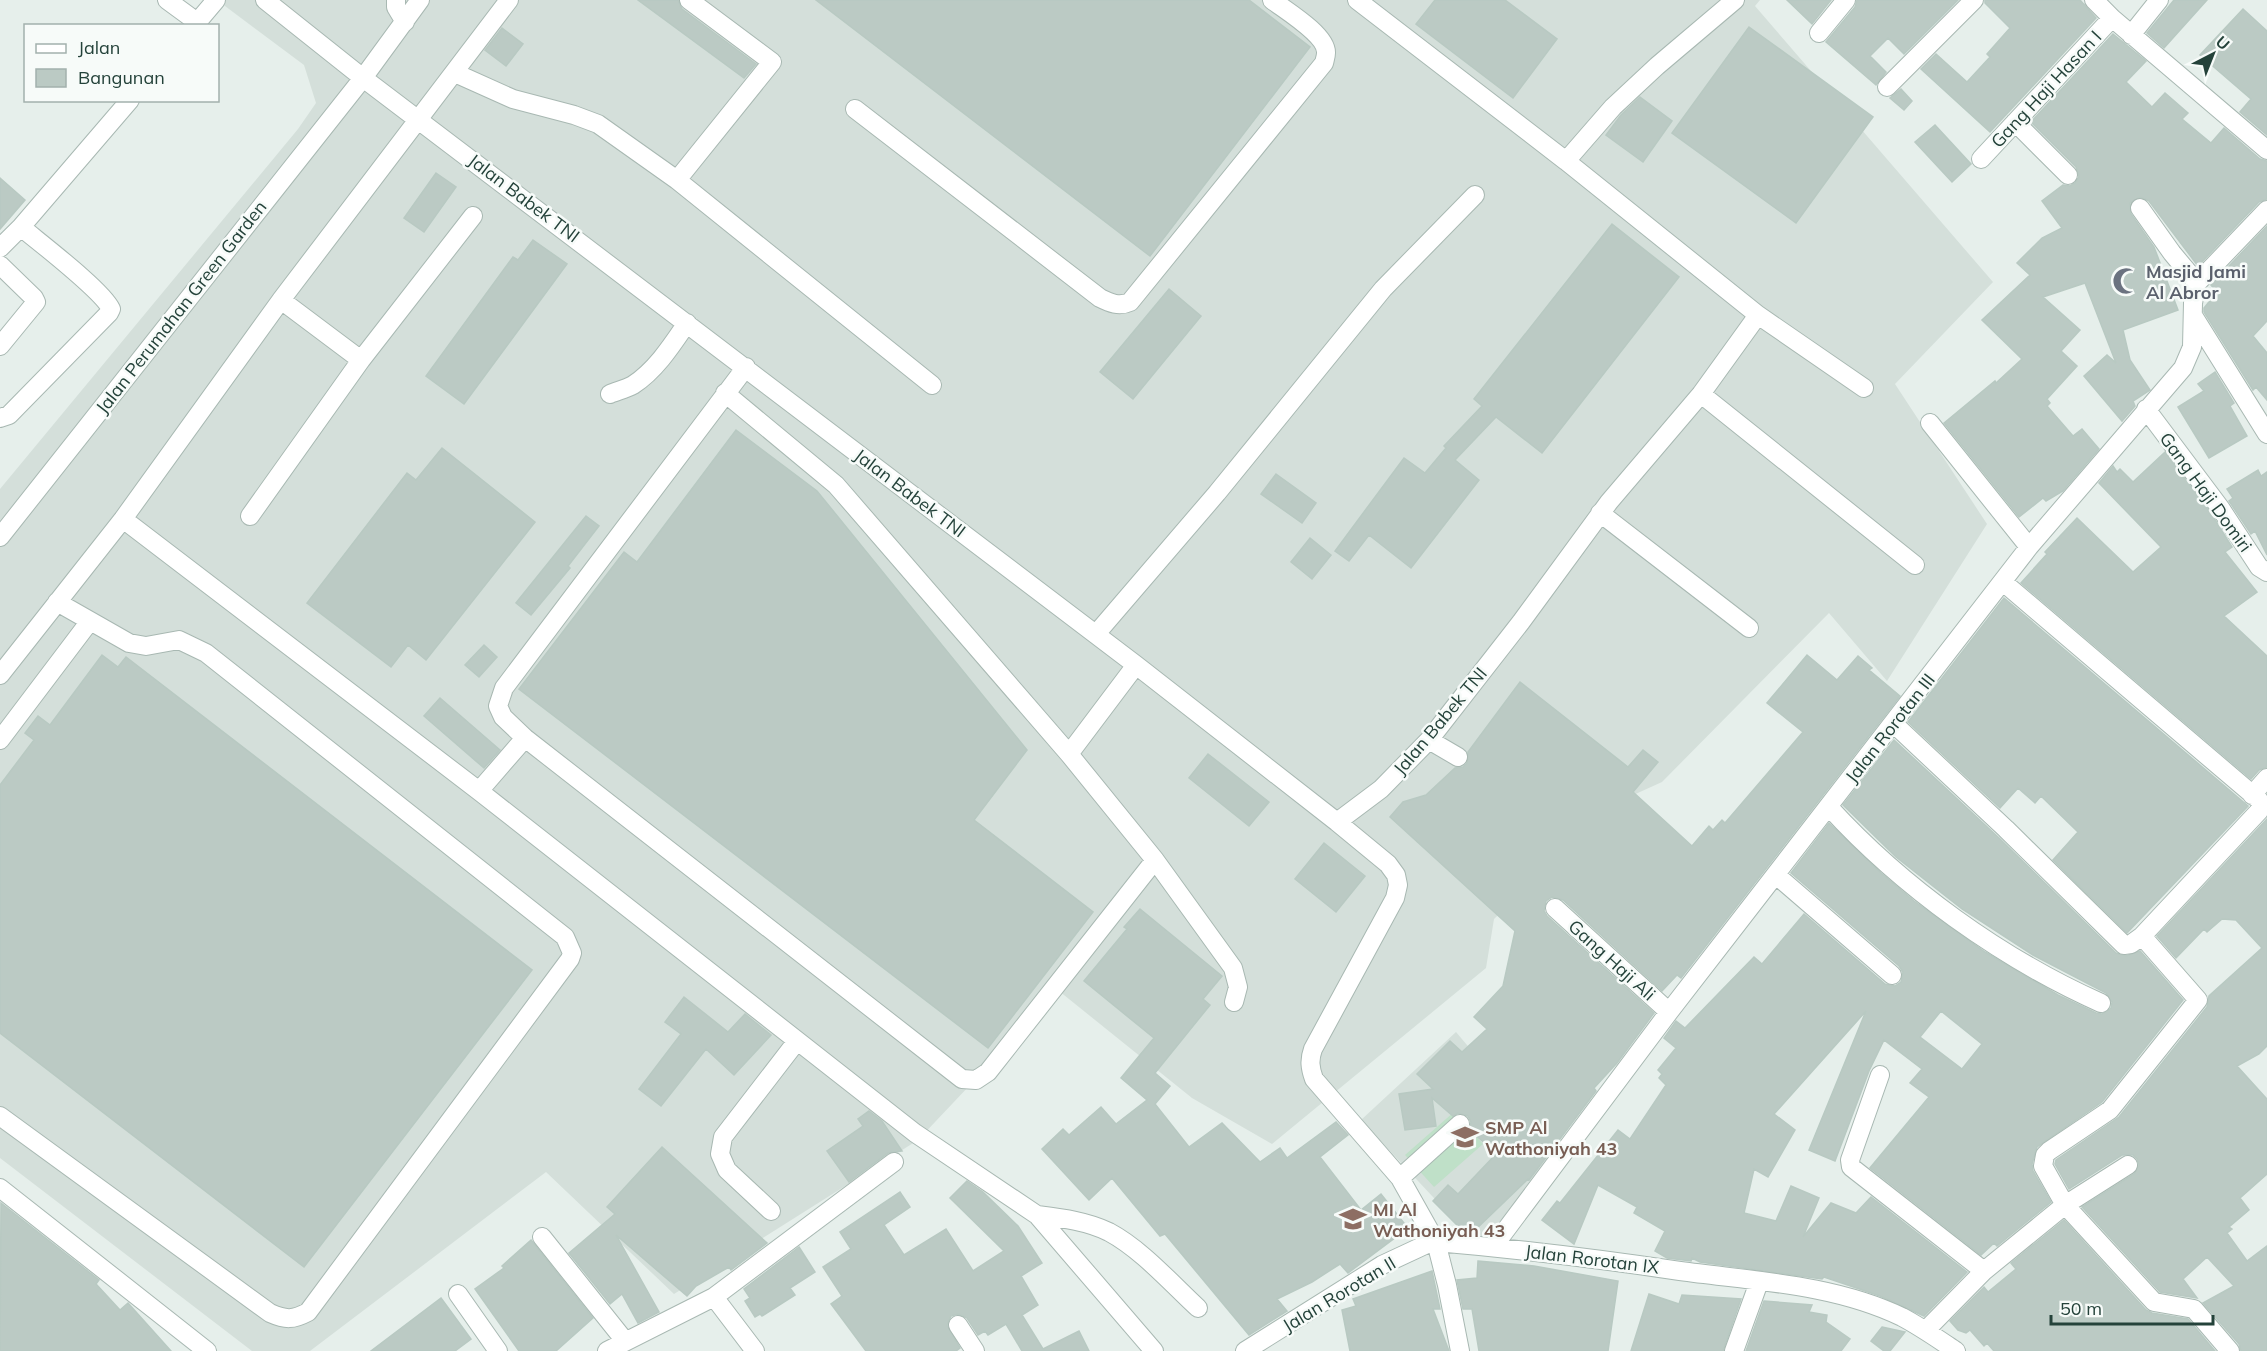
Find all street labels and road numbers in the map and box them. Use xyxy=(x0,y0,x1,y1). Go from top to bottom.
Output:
street label: Gang Haji Hasan I xyxy=(1986,26,2106,152)
street label: Jalan Babek TNI xyxy=(464,149,584,247)
street label: Jalan Perumahan Green Garden xyxy=(91,196,271,418)
street label: Gang Haji Domiri xyxy=(2155,428,2257,556)
street label: Jalan Babek TNI xyxy=(850,444,970,542)
street label: Jalan Babek TNI xyxy=(1388,662,1492,780)
street label: Jalan Rorotan III xyxy=(1840,669,1940,787)
street label: Gang Haji Ali xyxy=(1564,915,1660,1005)
street label: Jalan Rorotan IX xyxy=(1524,1239,1661,1279)
street label: Jalan Rorotan II xyxy=(1278,1251,1400,1337)

